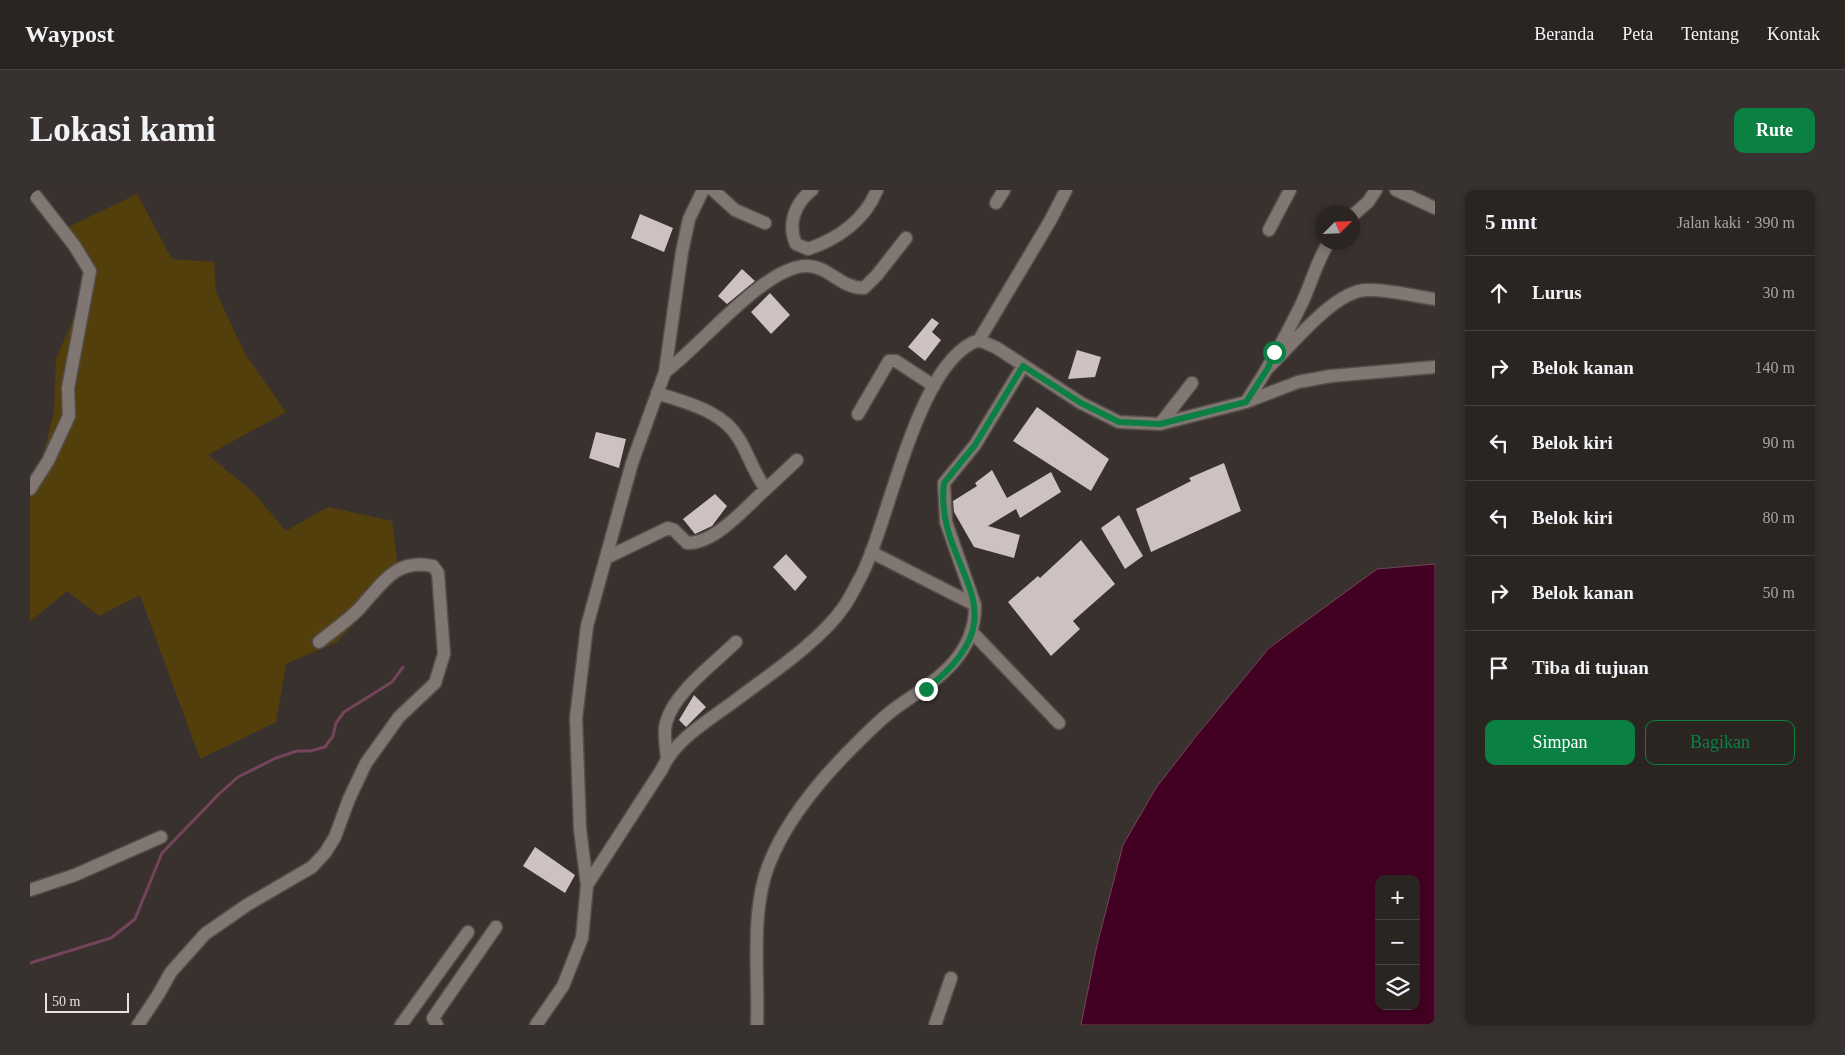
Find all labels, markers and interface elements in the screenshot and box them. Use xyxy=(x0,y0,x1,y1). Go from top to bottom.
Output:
text: Waypost xyxy=(25,21,114,47)
text: Beranda xyxy=(1534,24,1594,44)
text: Peta xyxy=(1622,24,1653,44)
text: Tentang xyxy=(1681,24,1739,44)
text: Kontak xyxy=(1767,24,1820,44)
button: Rute xyxy=(1734,108,1815,153)
text: Lokasi kami xyxy=(30,110,216,149)
north arrow xyxy=(1315,205,1360,250)
text: 5 mnt xyxy=(1485,210,1537,234)
text: Jalan kaki · 390 m xyxy=(1677,214,1795,231)
icon: ahead xyxy=(1485,279,1513,307)
text: Lurus xyxy=(1532,282,1582,303)
text: 30 m xyxy=(1763,284,1795,301)
route start xyxy=(1263,341,1286,364)
icon: right xyxy=(1485,354,1513,382)
text: Belok kanan xyxy=(1532,357,1634,378)
text: 140 m xyxy=(1755,359,1795,376)
icon: left xyxy=(1485,429,1513,457)
text: Belok kiri xyxy=(1532,432,1613,453)
text: 90 m xyxy=(1763,434,1795,451)
icon: left xyxy=(1485,504,1513,532)
text: Belok kiri xyxy=(1532,507,1613,528)
text: 80 m xyxy=(1763,509,1795,526)
icon: right xyxy=(1485,579,1513,607)
text: Belok kanan xyxy=(1532,582,1634,603)
text: 50 m xyxy=(1763,584,1795,601)
icon: arrive xyxy=(1485,654,1513,682)
text: Tiba di tujuan xyxy=(1532,657,1649,678)
route end xyxy=(915,678,938,701)
button: Simpan xyxy=(1485,720,1635,765)
button: Bagikan xyxy=(1645,720,1795,765)
map controls xyxy=(1375,875,1420,1010)
button: + xyxy=(1375,875,1420,920)
button: − xyxy=(1375,920,1420,965)
button: layers xyxy=(1375,965,1420,1010)
scale bar xyxy=(45,990,129,1013)
text: 50 m xyxy=(52,994,80,1009)

